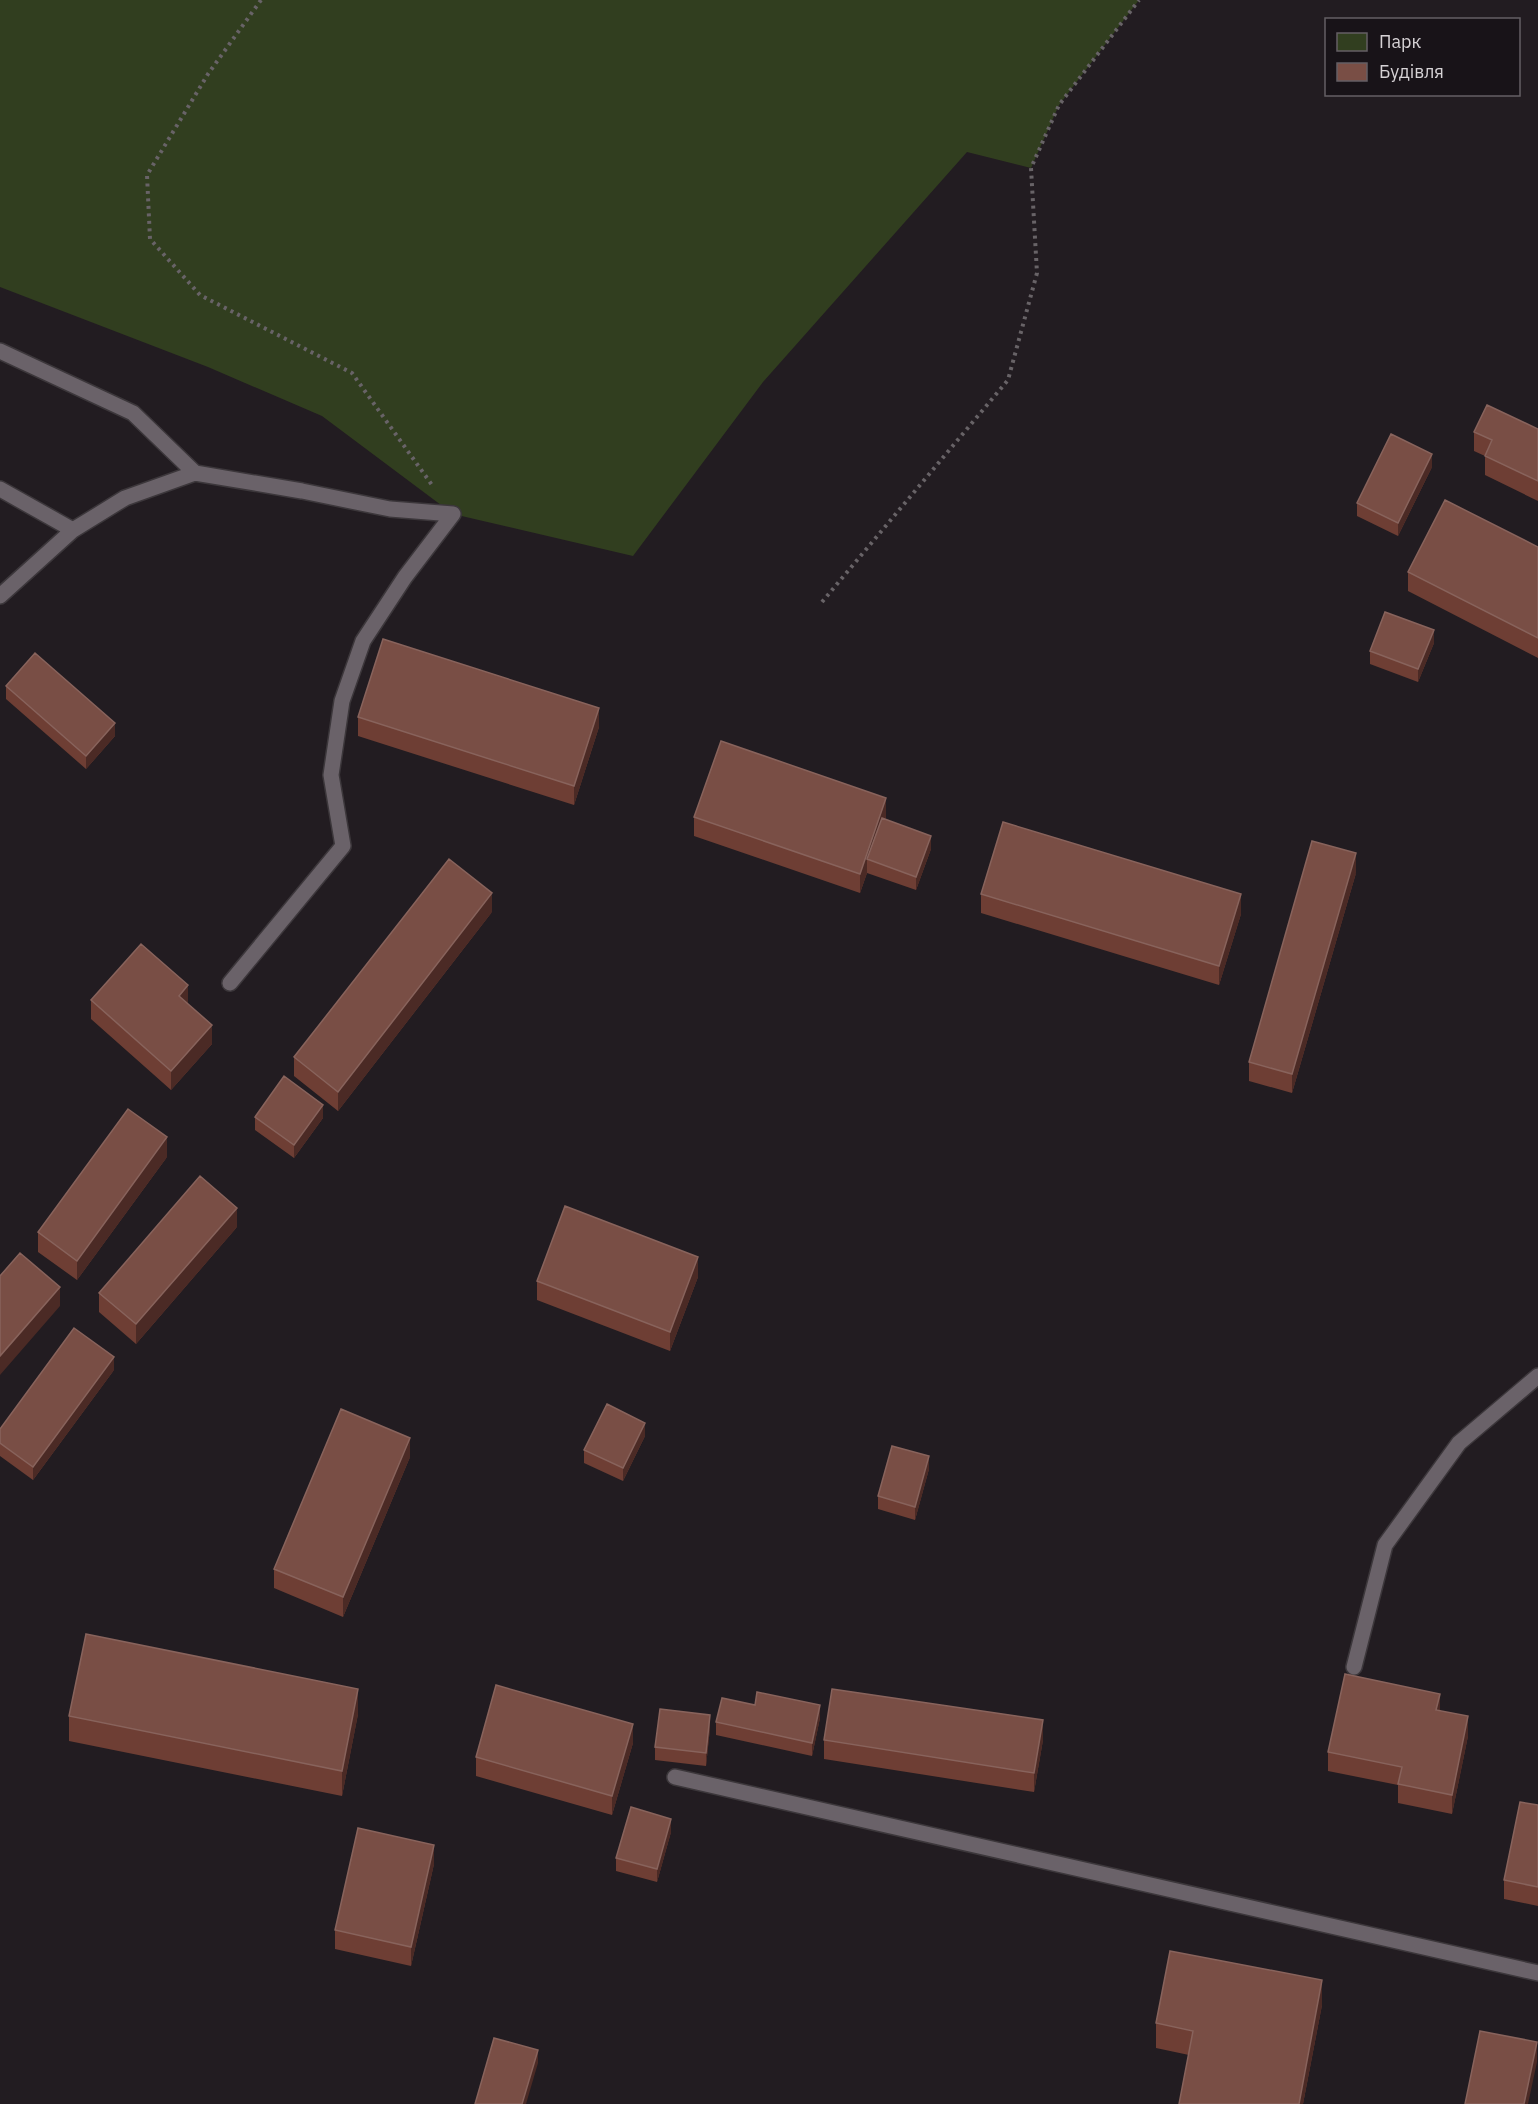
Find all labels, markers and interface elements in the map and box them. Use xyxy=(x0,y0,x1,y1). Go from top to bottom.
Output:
legend xyxy=(1325,18,1520,96)
text: Парк xyxy=(1379,30,1422,53)
text: Будівля xyxy=(1379,60,1444,83)

